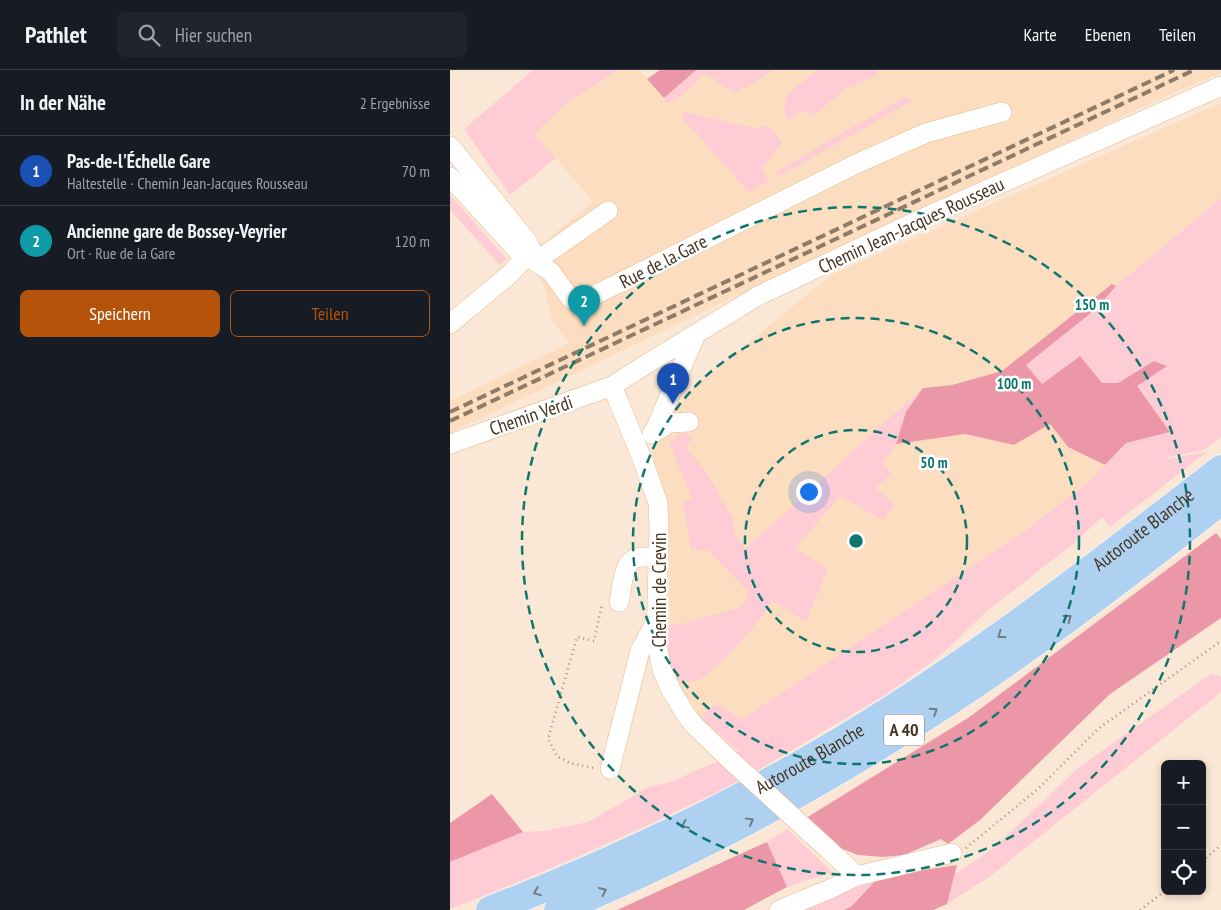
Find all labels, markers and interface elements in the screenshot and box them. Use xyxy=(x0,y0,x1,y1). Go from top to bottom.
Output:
search box xyxy=(117,12,467,57)
text: Pathlet xyxy=(25,19,87,50)
icon: search xyxy=(135,21,163,49)
text: Hier suchen xyxy=(175,23,252,47)
text: Karte xyxy=(1023,23,1057,46)
text: Ebenen xyxy=(1085,23,1131,46)
text: Teilen xyxy=(1159,23,1196,46)
text: In der Nähe xyxy=(20,89,106,116)
text: 2 Ergebnisse xyxy=(360,93,430,113)
text: Pas-de-l'Échelle Gare xyxy=(67,149,210,173)
text: 1 xyxy=(32,161,40,181)
text: 70 m xyxy=(402,161,430,181)
street label: Chemin Jean-Jacques Rousseau xyxy=(814,171,1008,279)
text: Haltestelle · Chemin Jean-Jacques Rousseau xyxy=(67,173,308,193)
text: Ancienne gare de Bossey-Veyrier xyxy=(67,219,287,243)
street label: Rue de la Gare xyxy=(615,229,711,293)
text: 2 xyxy=(32,231,40,251)
text: 120 m xyxy=(395,231,430,251)
text: Ort · Rue de la Gare xyxy=(67,243,175,263)
pin: 2 xyxy=(568,285,600,326)
button: Speichern xyxy=(20,290,220,337)
button: Teilen xyxy=(230,290,430,337)
text: 150 m xyxy=(1075,295,1109,314)
pin: 1 xyxy=(657,363,689,404)
text: 100 m xyxy=(997,374,1031,393)
street label: Chemin Verdi xyxy=(486,390,576,440)
text: 50 m xyxy=(920,453,948,472)
your location xyxy=(796,479,822,505)
street label: Autoroute Blanche xyxy=(1088,483,1199,576)
centre of rings xyxy=(847,532,865,550)
street label: Chemin de Crevin xyxy=(647,533,671,647)
one-way arrow xyxy=(1062,615,1072,624)
one-way arrow xyxy=(997,629,1006,638)
one-way arrow xyxy=(929,708,938,717)
road number: A 40 xyxy=(884,714,924,746)
street label: Autoroute Blanche xyxy=(751,718,868,799)
map controls xyxy=(1161,760,1206,895)
button: + xyxy=(1161,760,1206,805)
button: − xyxy=(1161,805,1206,850)
one-way arrow xyxy=(744,817,753,827)
one-way arrow xyxy=(682,819,691,829)
button: locate xyxy=(1161,850,1206,895)
one-way arrow xyxy=(533,885,542,896)
one-way arrow xyxy=(598,886,607,897)

